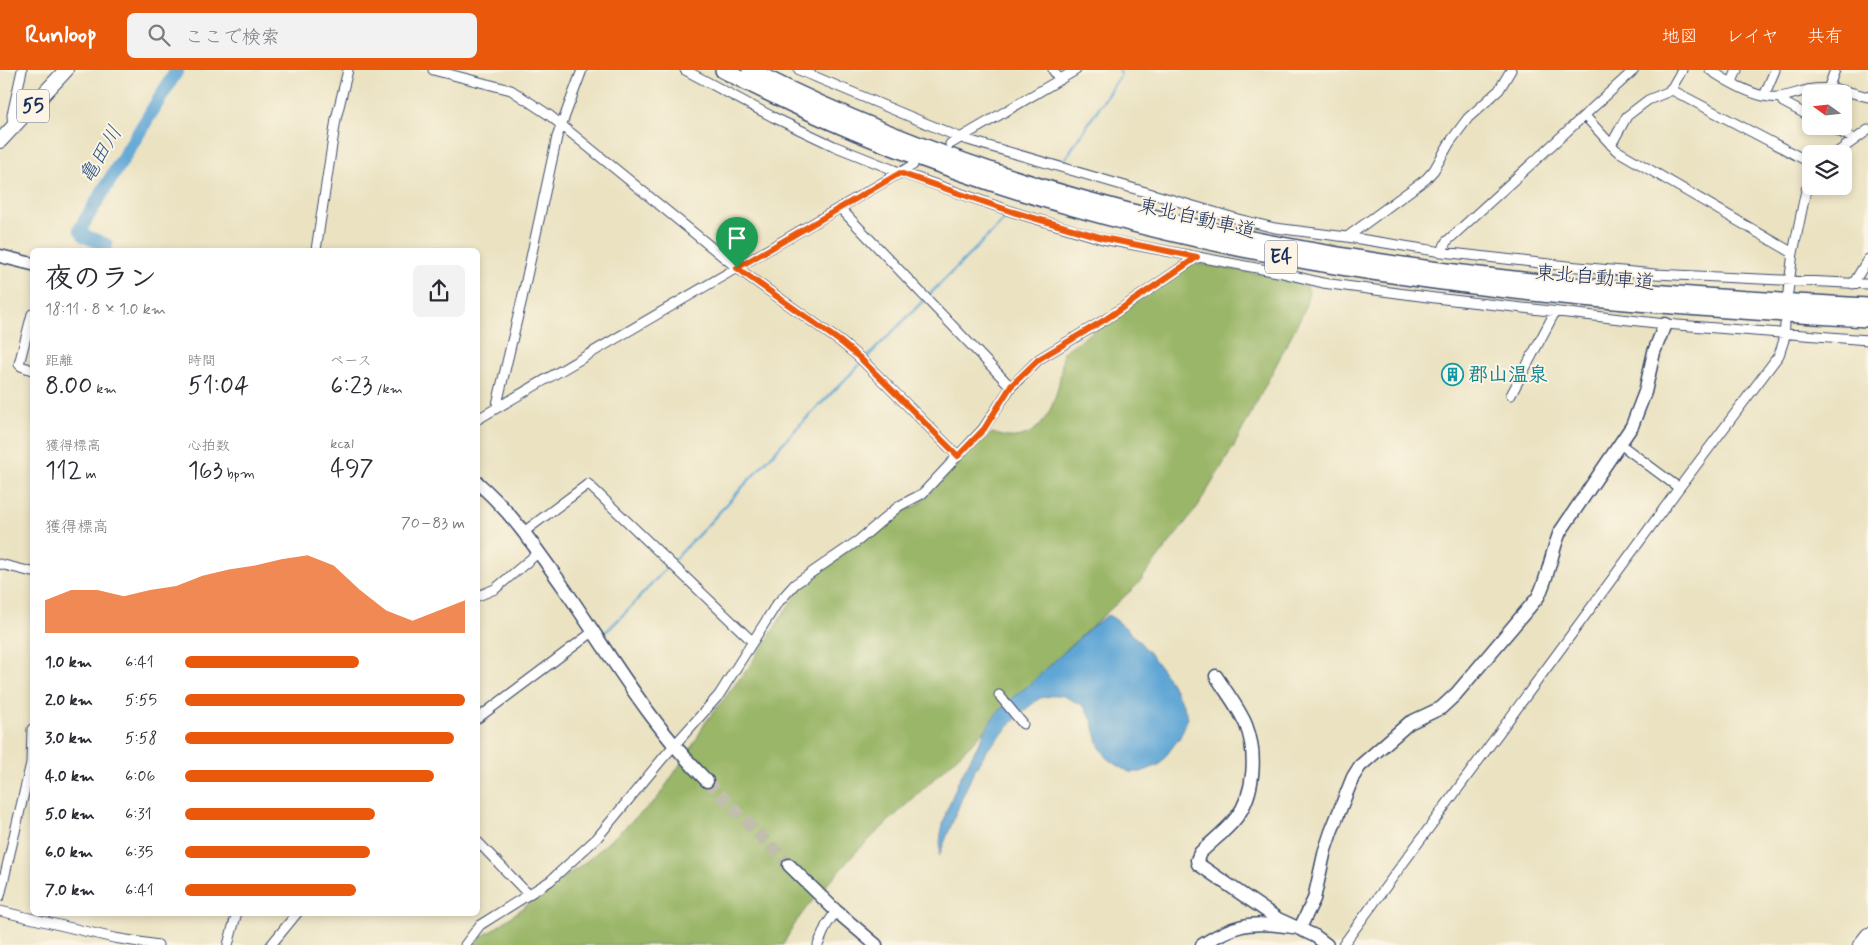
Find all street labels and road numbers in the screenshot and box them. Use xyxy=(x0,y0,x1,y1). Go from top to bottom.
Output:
road number: 55 xyxy=(17,90,49,122)
street label: 東北自動車道 xyxy=(1136,192,1258,246)
road number: E4 xyxy=(1265,240,1297,273)
street label: 東北自動車道 xyxy=(1534,259,1656,297)

